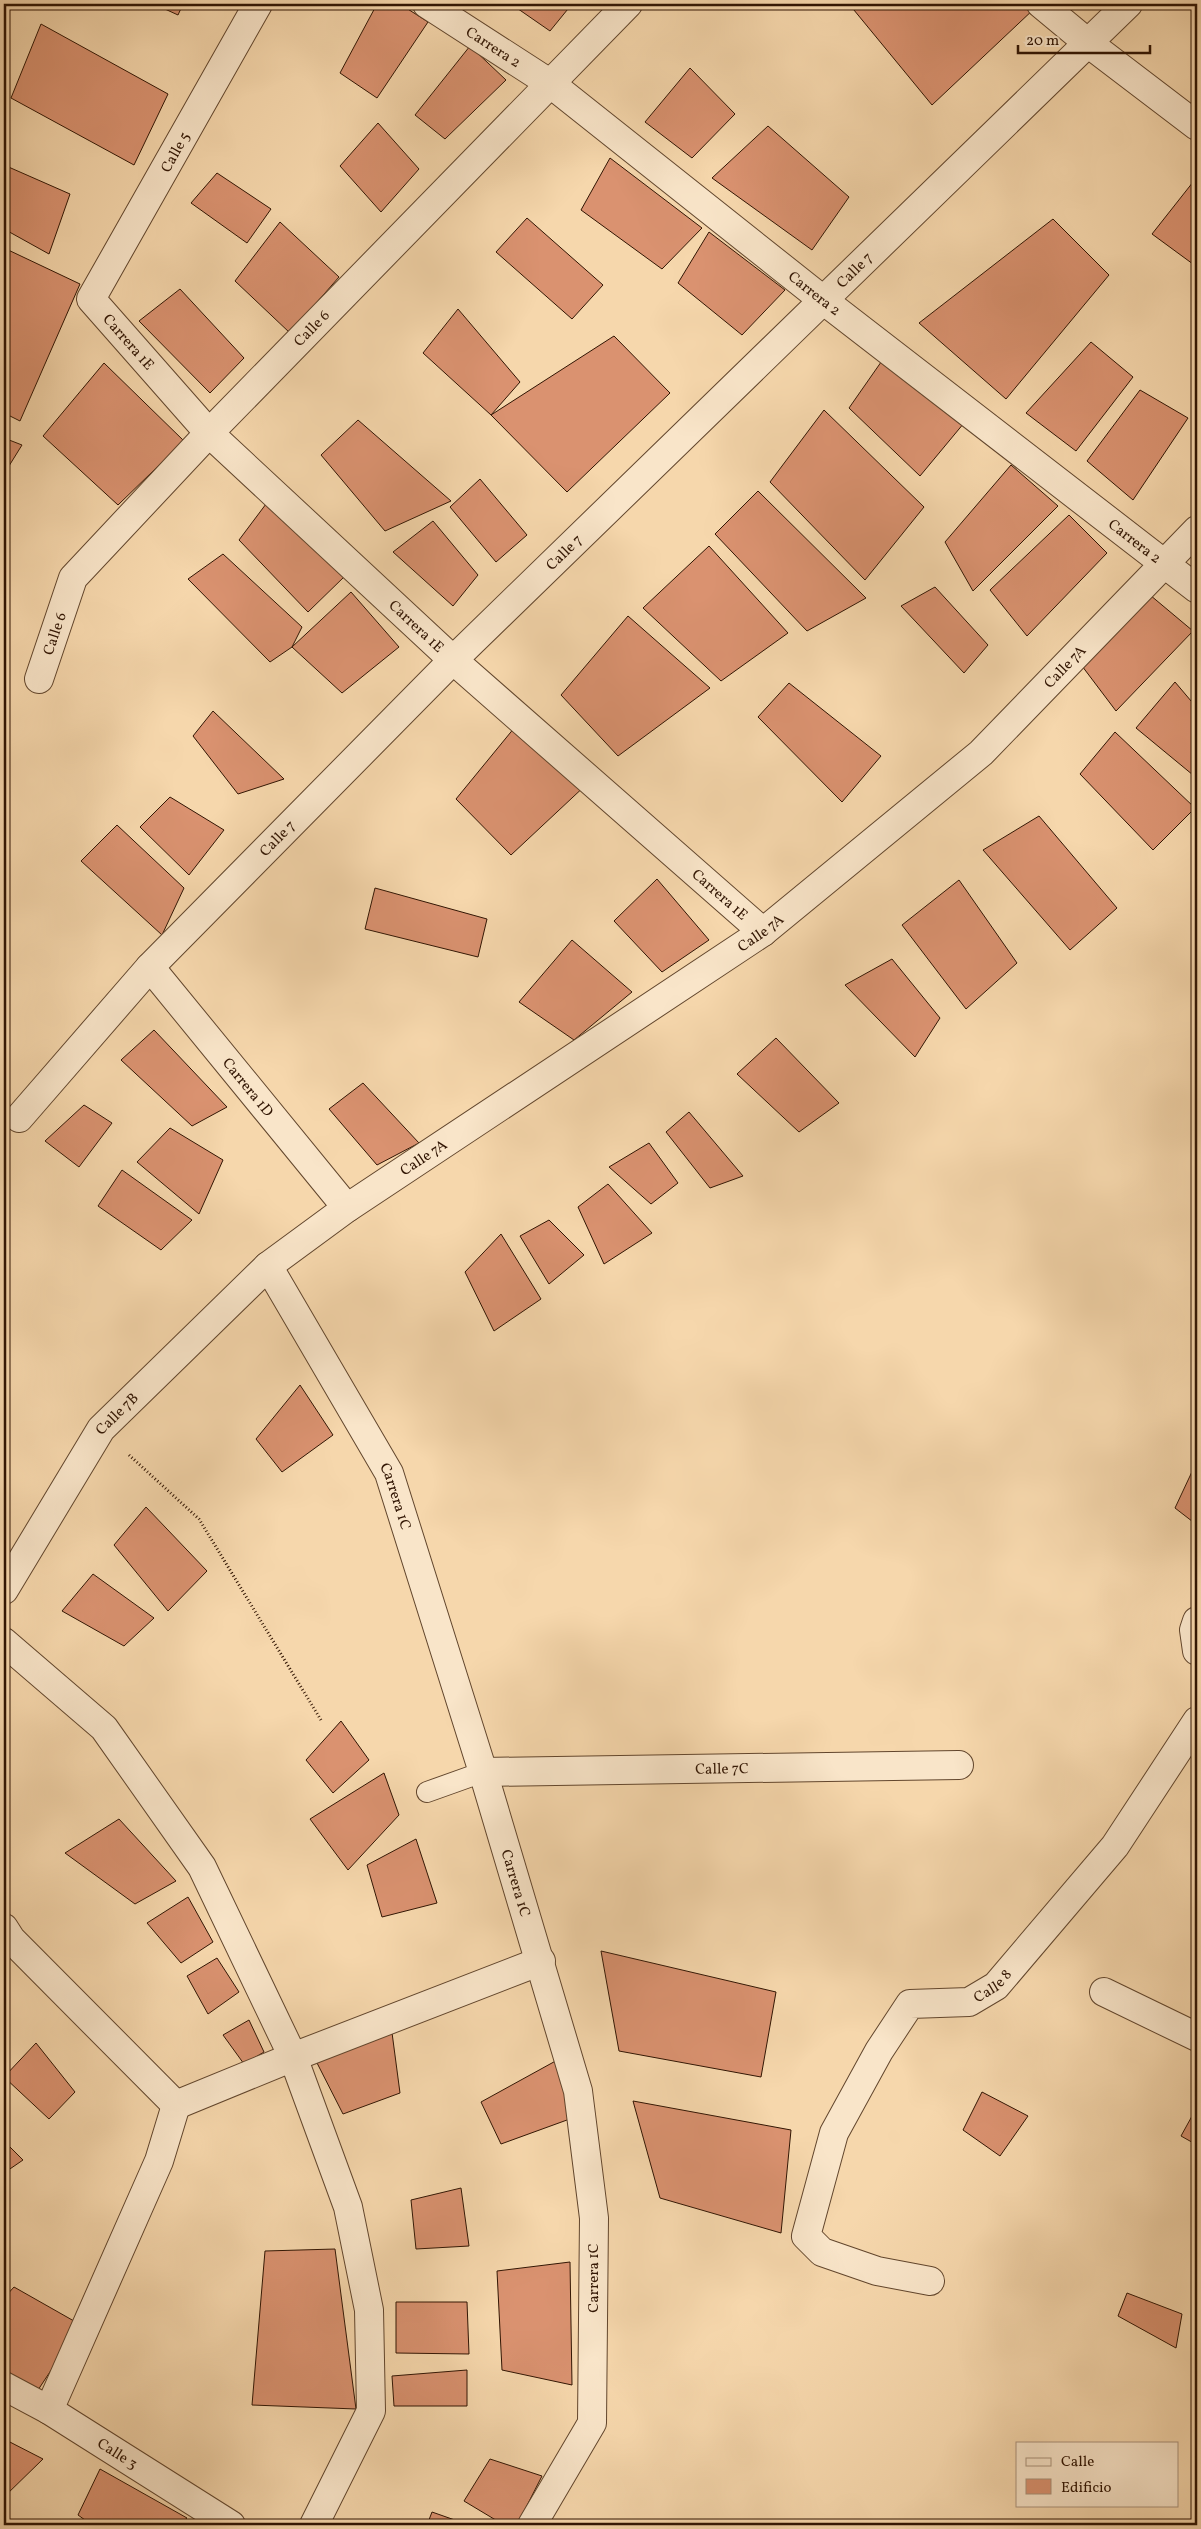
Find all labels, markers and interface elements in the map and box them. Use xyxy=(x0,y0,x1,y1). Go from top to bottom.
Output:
street label: Carrera 2 xyxy=(461,22,524,74)
scale bar xyxy=(1018,22,1151,54)
text: 20 m xyxy=(1026,31,1059,52)
street label: Calle 5 xyxy=(157,129,196,177)
street label: Calle 7 xyxy=(832,248,878,294)
street label: Carrera 2 xyxy=(783,267,844,322)
street label: Calle 6 xyxy=(290,306,335,352)
street label: Carrera 1E xyxy=(97,310,158,375)
street label: Carrera 2 xyxy=(1103,515,1165,569)
street label: Calle 7 xyxy=(542,530,588,576)
street label: Carrera 1E xyxy=(383,596,448,658)
street label: Calle 6 xyxy=(39,610,73,658)
street label: Calle 7A xyxy=(1040,641,1092,694)
street label: Calle 7 xyxy=(255,816,301,862)
street label: Carrera 1E xyxy=(686,865,752,926)
street label: Calle 7A xyxy=(734,910,789,958)
street label: Carrera 1D xyxy=(216,1054,277,1122)
street label: Calle 7A xyxy=(396,1135,452,1182)
street label: Calle 7B xyxy=(91,1389,144,1441)
street label: Carrera 1C xyxy=(373,1459,415,1533)
street label: Calle 7C xyxy=(695,1759,749,1781)
street label: Carrera 1C xyxy=(495,1847,535,1920)
street label: Calle 8 xyxy=(970,1965,1018,2009)
street label: Carrera 1C xyxy=(584,2243,605,2313)
street label: Calle 3 xyxy=(92,2434,141,2475)
legend xyxy=(1016,2442,1178,2506)
text: Calle xyxy=(1061,2452,1094,2473)
text: Edificio xyxy=(1061,2478,1112,2499)

